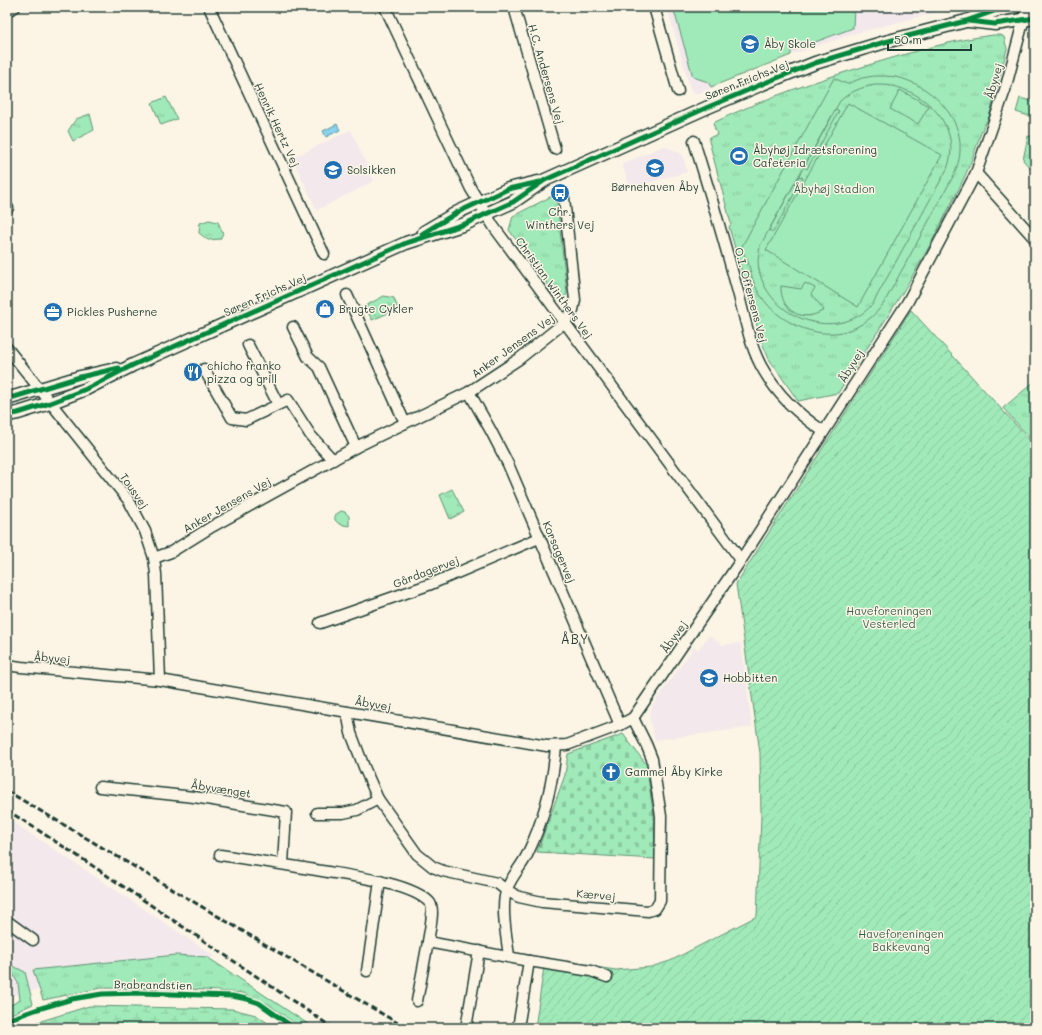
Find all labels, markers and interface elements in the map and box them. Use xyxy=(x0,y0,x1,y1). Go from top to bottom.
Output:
street label: H.C. Andersens Vej xyxy=(525,22,568,126)
scale bar xyxy=(888,26,971,52)
text: 50 m xyxy=(894,31,922,47)
school or university icon: Åby Skole xyxy=(739,33,761,55)
place label: Åby Skole xyxy=(764,36,816,51)
street label: Søren Frichs Vej xyxy=(703,56,791,103)
street label: Åbyvej xyxy=(981,61,1006,101)
street label: Henrik Hertz Vej xyxy=(251,80,304,169)
place label: Åbyhøj Idrætsforening Cafeteria xyxy=(753,142,877,170)
sports icon: Åbyhøj Idrætsforening Cafeteria xyxy=(728,145,750,167)
school or university icon: Børnehaven Åby xyxy=(644,157,666,179)
school or university icon: Solsikken xyxy=(322,159,344,181)
place label: Solsikken xyxy=(347,162,396,177)
place label: Børnehaven Åby xyxy=(611,179,699,194)
park label: Åbyhøj Stadion xyxy=(793,181,875,196)
bus stop icon: Chr. Winthers Vej xyxy=(549,182,571,204)
place label: Chr. Winthers Vej xyxy=(526,204,594,232)
street label: Christian Winthers Vej xyxy=(513,234,596,341)
street label: O.I. Offersens Vej xyxy=(732,246,771,344)
street label: Søren Frichs Vej xyxy=(221,270,308,319)
shop icon: Brugte Cykler xyxy=(314,298,336,320)
office icon: Pickles Pusherne xyxy=(42,301,64,323)
place label: Brugte Cykler xyxy=(339,301,413,316)
place label: Pickles Pusherne xyxy=(67,304,158,319)
street label: Anker Jensens Vej xyxy=(468,310,557,381)
street label: Åbyvej xyxy=(834,346,867,385)
place label: chicho franko pizza og grill xyxy=(207,358,281,386)
restaurant icon: chicho franko pizza og grill xyxy=(182,361,204,383)
street label: Tousvej xyxy=(117,470,152,512)
street label: Anker Jensens Vej xyxy=(180,473,273,536)
street label: Korsagervej xyxy=(540,519,579,585)
street label: Gårdagervej xyxy=(391,552,461,591)
park label: Haveforeningen Vesterled xyxy=(846,603,932,631)
street label: Åbyvej xyxy=(657,617,690,656)
district label: ÅBY xyxy=(561,630,589,647)
street label: Åbyvej xyxy=(33,648,71,667)
school or university icon: Hobbitten xyxy=(698,667,720,689)
place label: Hobbitten xyxy=(723,670,777,685)
street label: Åbyvej xyxy=(354,693,392,714)
church icon: Gammel Åby Kirke xyxy=(600,761,622,783)
place label: Gammel Åby Kirke xyxy=(625,764,723,779)
street label: Åbyvænget xyxy=(190,776,252,801)
street label: Kærvej xyxy=(576,885,616,904)
park label: Haveforeningen Bakkevang xyxy=(858,926,944,954)
street label: Brabrandstien xyxy=(114,976,192,993)

